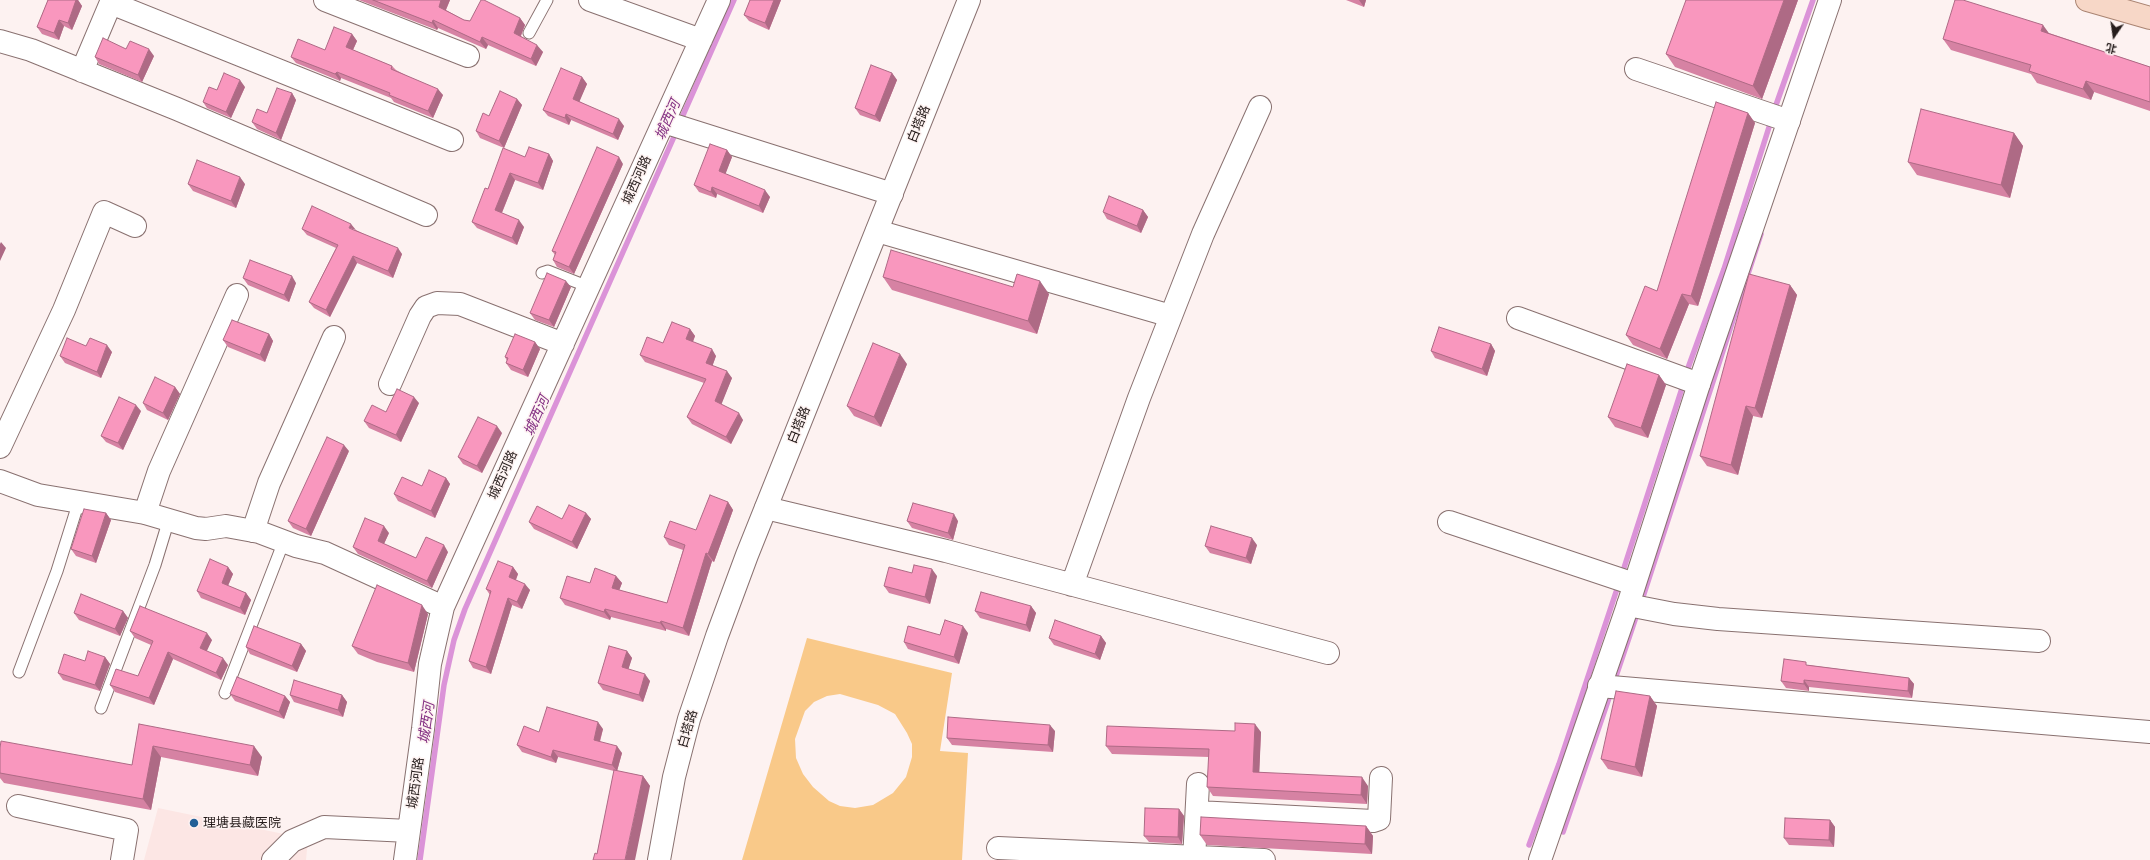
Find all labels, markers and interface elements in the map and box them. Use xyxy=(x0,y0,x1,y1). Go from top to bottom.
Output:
north arrow xyxy=(2094,16,2134,56)
text: 北 xyxy=(2104,41,2118,56)
water label: 城西河 xyxy=(652,97,684,143)
street label: 白塔路 xyxy=(904,103,934,145)
street label: 城西河路 xyxy=(619,153,655,207)
water label: 城西河 xyxy=(521,393,553,439)
street label: 白塔路 xyxy=(784,404,814,446)
street label: 城西河路 xyxy=(485,448,521,502)
water label: 城西河 xyxy=(416,701,438,745)
street label: 白塔路 xyxy=(675,708,701,750)
street label: 城西河路 xyxy=(405,756,427,810)
place label: 理塘县藏医院 xyxy=(203,815,281,831)
marker: 理塘县藏医院 xyxy=(188,817,200,829)

